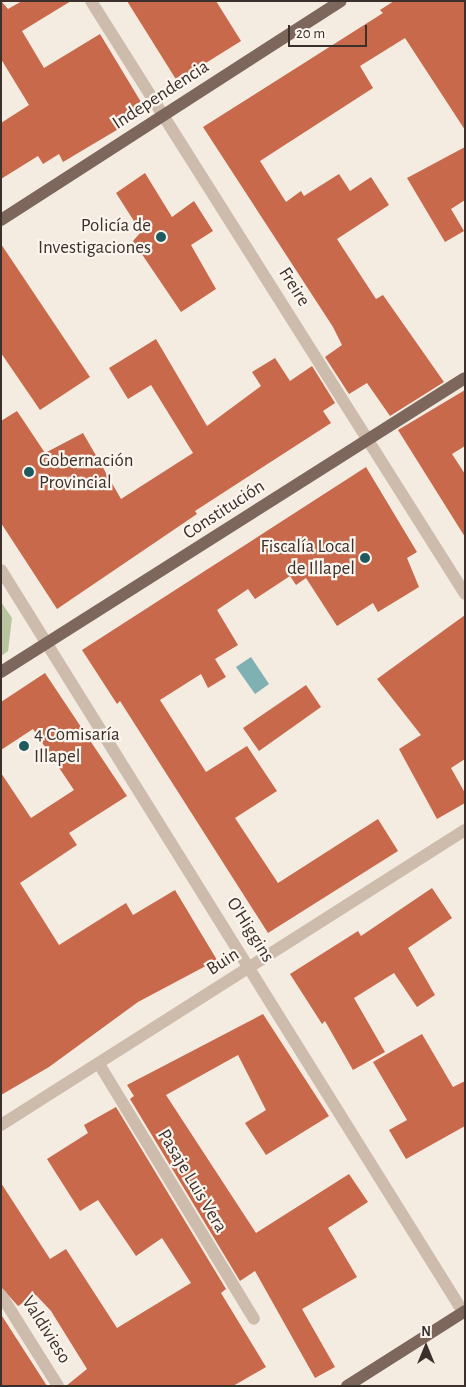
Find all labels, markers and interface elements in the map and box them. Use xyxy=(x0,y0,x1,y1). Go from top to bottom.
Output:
scale bar xyxy=(291,15,370,47)
text: 20 m xyxy=(296,26,325,41)
street label: Independencia xyxy=(108,55,214,135)
place label: Policía de Investigaciones xyxy=(38,215,151,259)
marker: Policía de Investigaciones xyxy=(155,231,167,243)
street label: Freire xyxy=(273,263,315,311)
place label: Gobernación Provincial xyxy=(39,450,133,494)
marker: Gobernación Provincial xyxy=(23,466,35,478)
street label: Constitución xyxy=(179,475,269,545)
place label: Fiscalía Local de Illapel xyxy=(260,536,355,580)
marker: Fiscalía Local de Illapel xyxy=(359,552,371,564)
place label: 4 Comisaría Illapel xyxy=(34,724,120,768)
marker: 4 Comisaría Illapel xyxy=(18,740,30,752)
street label: O'Higgins xyxy=(221,893,279,967)
street label: Buin xyxy=(202,943,244,981)
street label: Pasaje Luis Vera xyxy=(152,1125,232,1237)
street label: Valdivieso xyxy=(16,1292,76,1368)
north arrow xyxy=(401,1322,451,1372)
text: N xyxy=(421,1325,431,1339)

